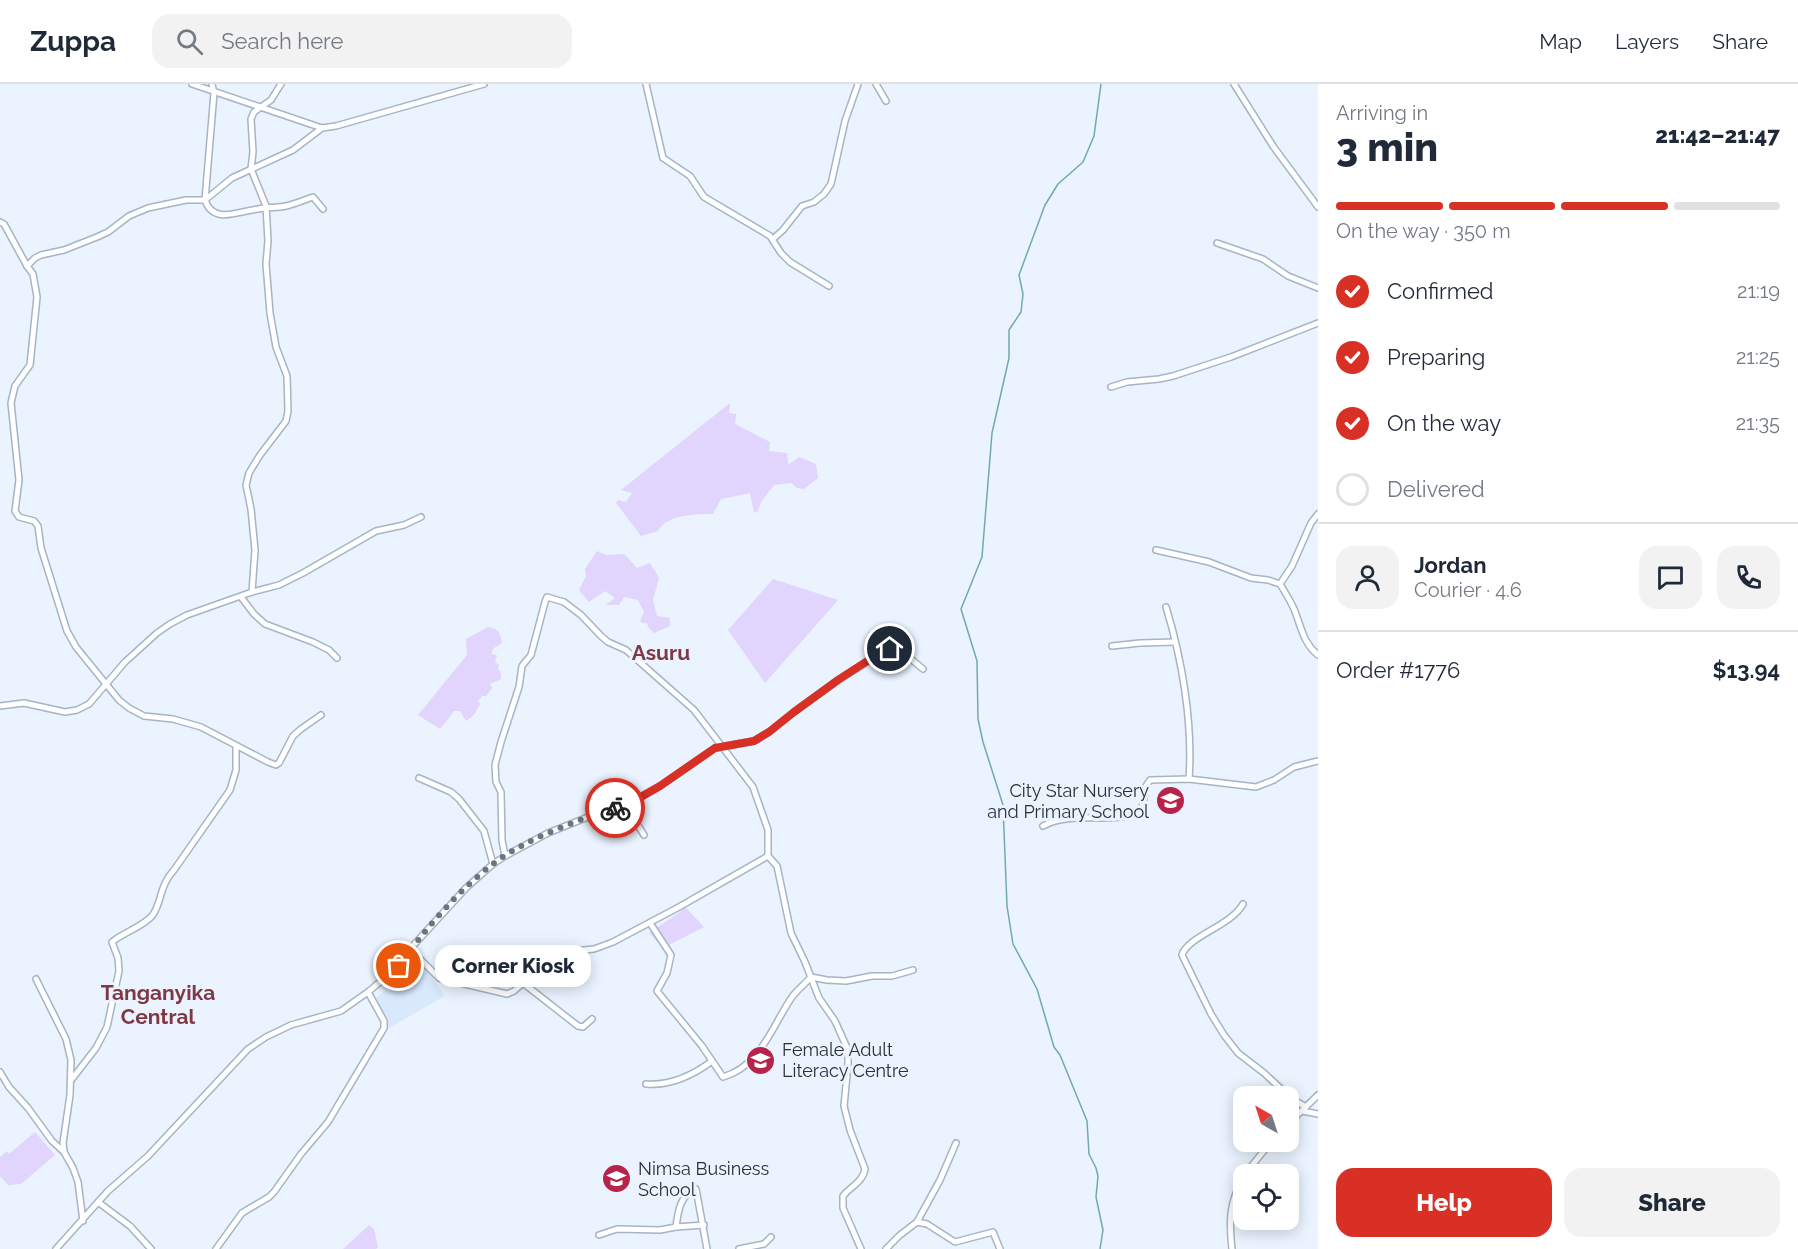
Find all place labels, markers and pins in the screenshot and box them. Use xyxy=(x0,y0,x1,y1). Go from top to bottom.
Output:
pin xyxy=(864,623,915,674)
place label: City Star Nursery and Primary School xyxy=(987,780,1149,822)
school or university icon: City Star Nursery and Primary School xyxy=(1154,785,1186,817)
pin xyxy=(373,940,424,991)
callout: Corner Kiosk xyxy=(435,945,591,987)
place label: Female Adult Literacy Centre xyxy=(782,1039,909,1081)
school or university icon: Female Adult Literacy Centre xyxy=(745,1044,777,1076)
place label: Nimsa Business School xyxy=(638,1158,770,1200)
school or university icon: Nimsa Business School xyxy=(601,1163,633,1195)

